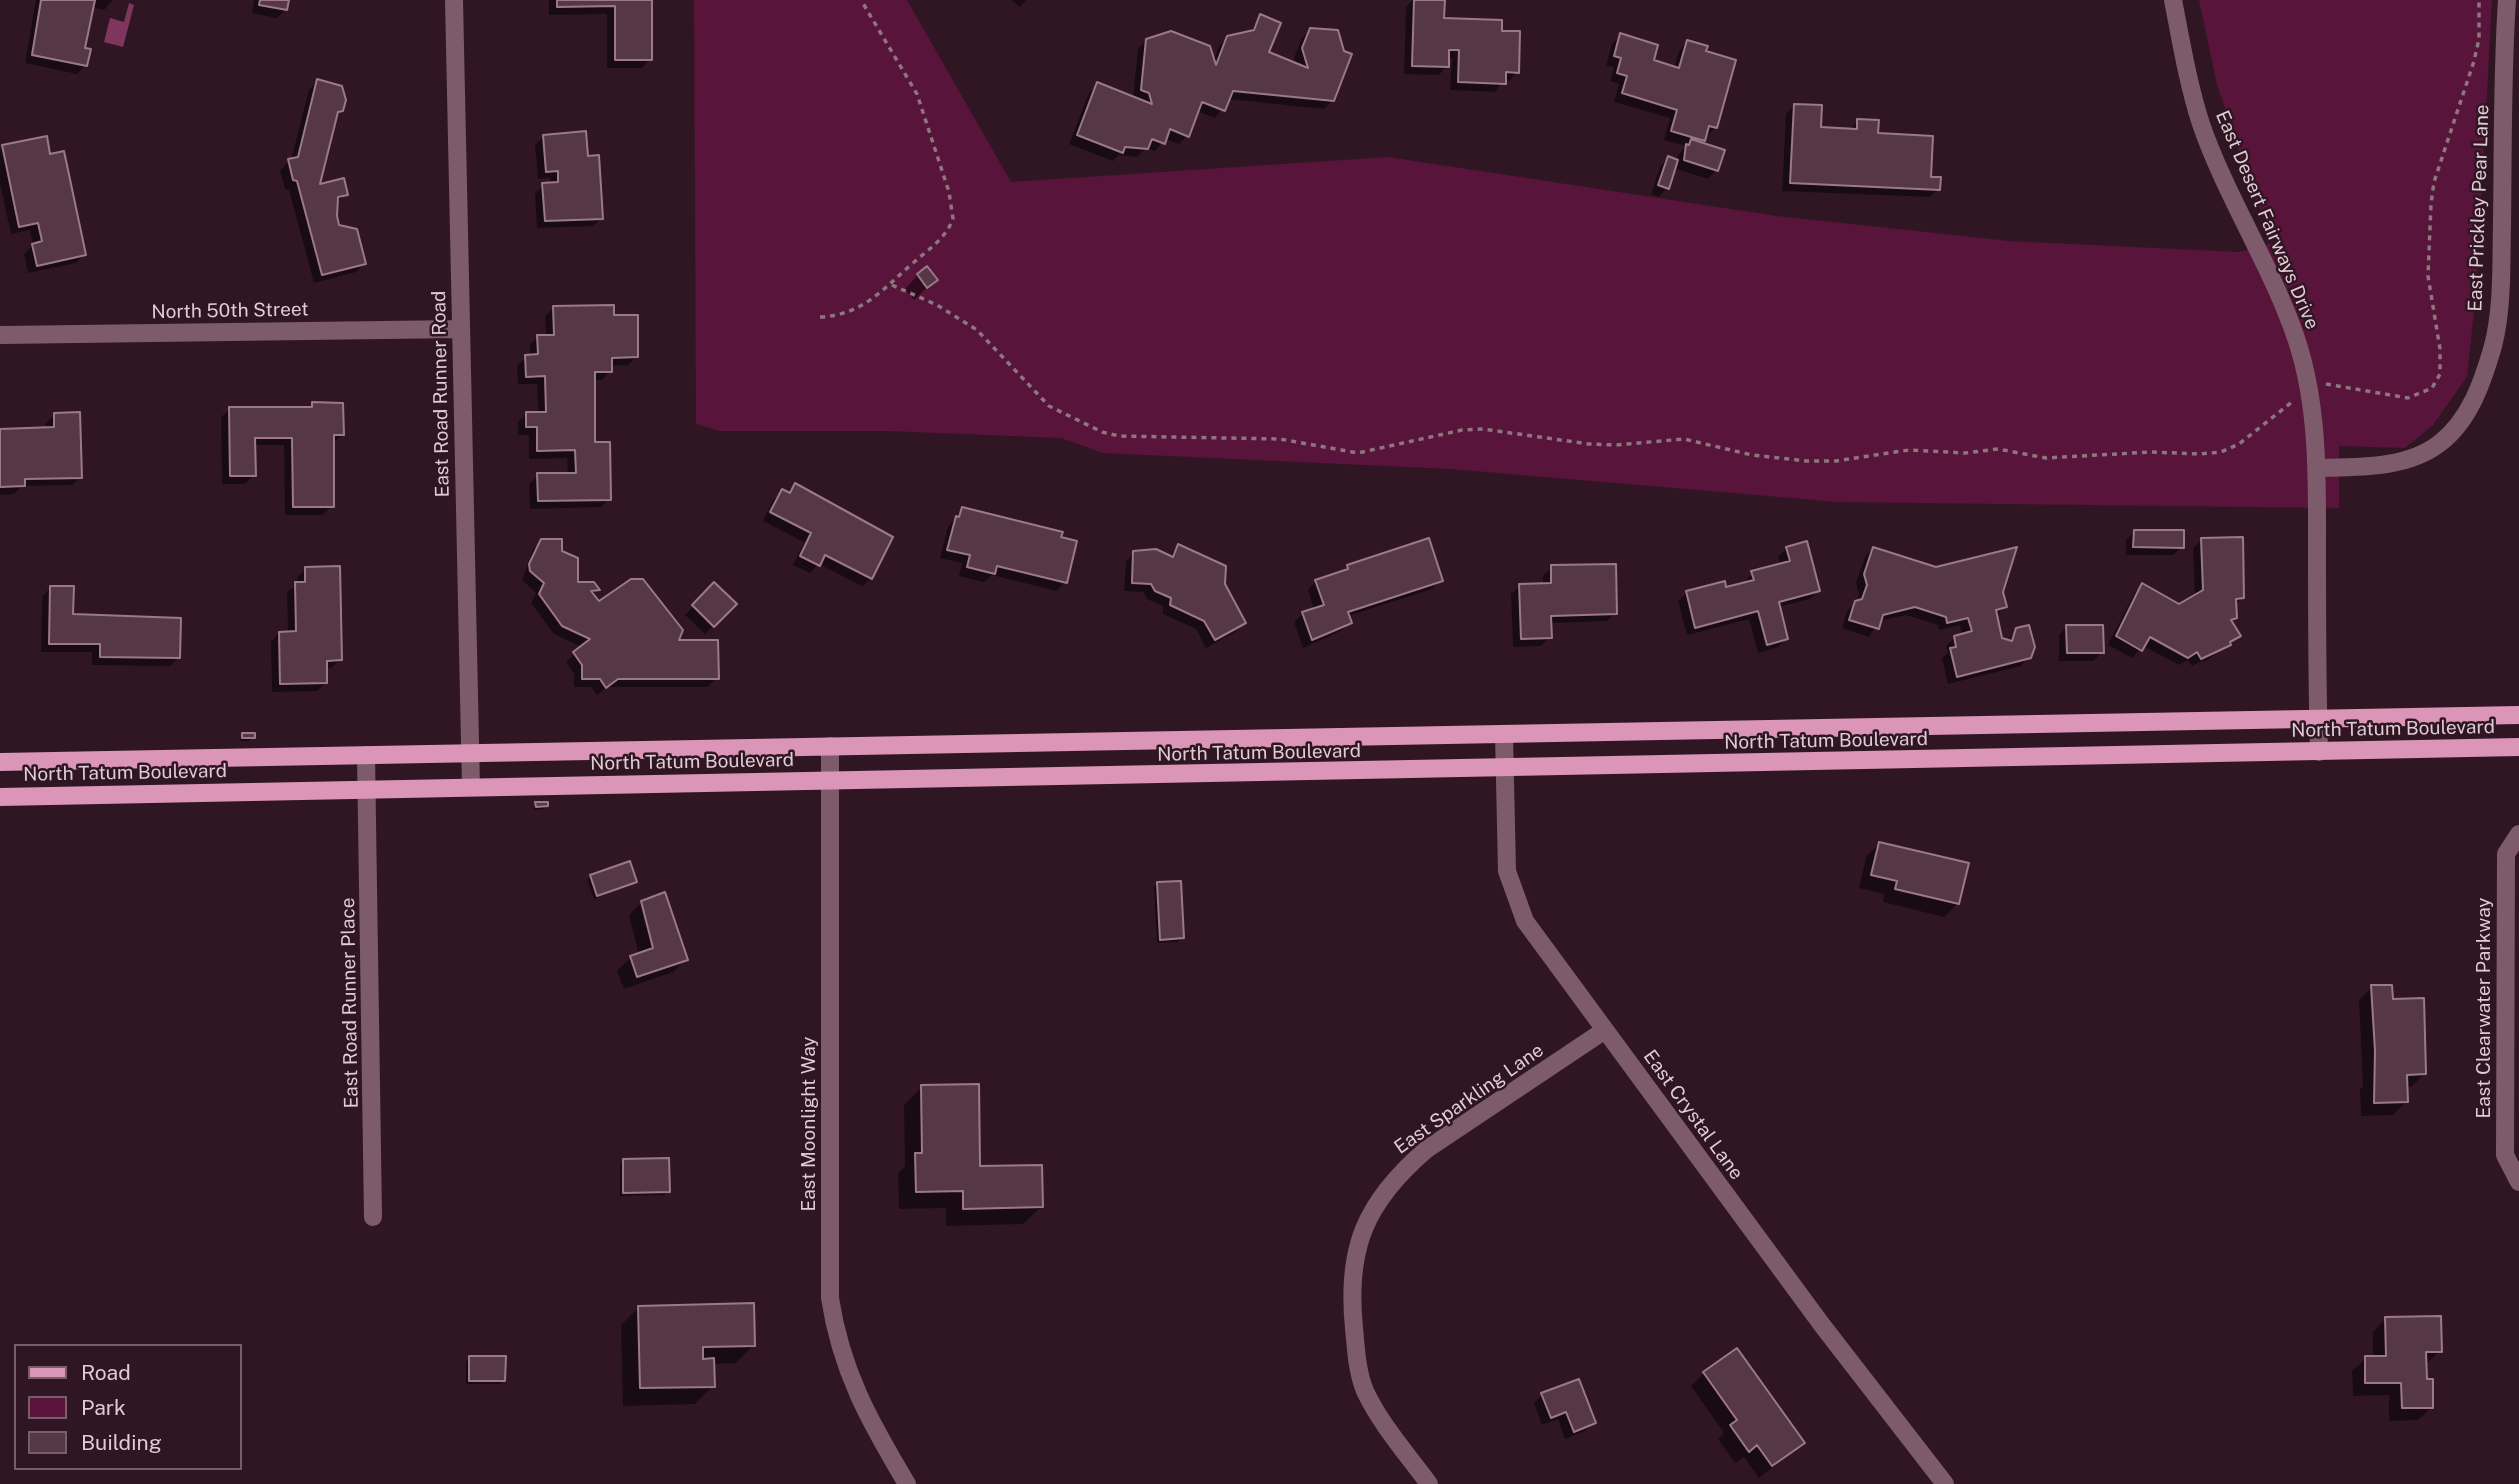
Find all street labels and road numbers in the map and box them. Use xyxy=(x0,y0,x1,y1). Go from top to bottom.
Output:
street label: East Prickley Pear Lane xyxy=(2464,104,2494,312)
street label: East Desert Fairways Drive xyxy=(2211,107,2323,333)
street label: East Road Runner Road xyxy=(428,290,454,498)
street label: North 50th Street xyxy=(151,298,309,324)
street label: North Tatum Boulevard xyxy=(2291,716,2495,742)
street label: North Tatum Boulevard xyxy=(1724,728,1928,754)
street label: North Tatum Boulevard xyxy=(1157,740,1361,766)
street label: North Tatum Boulevard xyxy=(590,749,794,775)
street label: North Tatum Boulevard xyxy=(23,760,227,786)
street label: East Road Runner Place xyxy=(337,897,363,1109)
street label: East Clearwater Parkway xyxy=(2473,897,2495,1119)
street label: East Moonlight Way xyxy=(798,1037,820,1211)
street label: East Sparkling Lane xyxy=(1390,1039,1548,1159)
street label: East Crystal Lane xyxy=(1638,1046,1748,1184)

